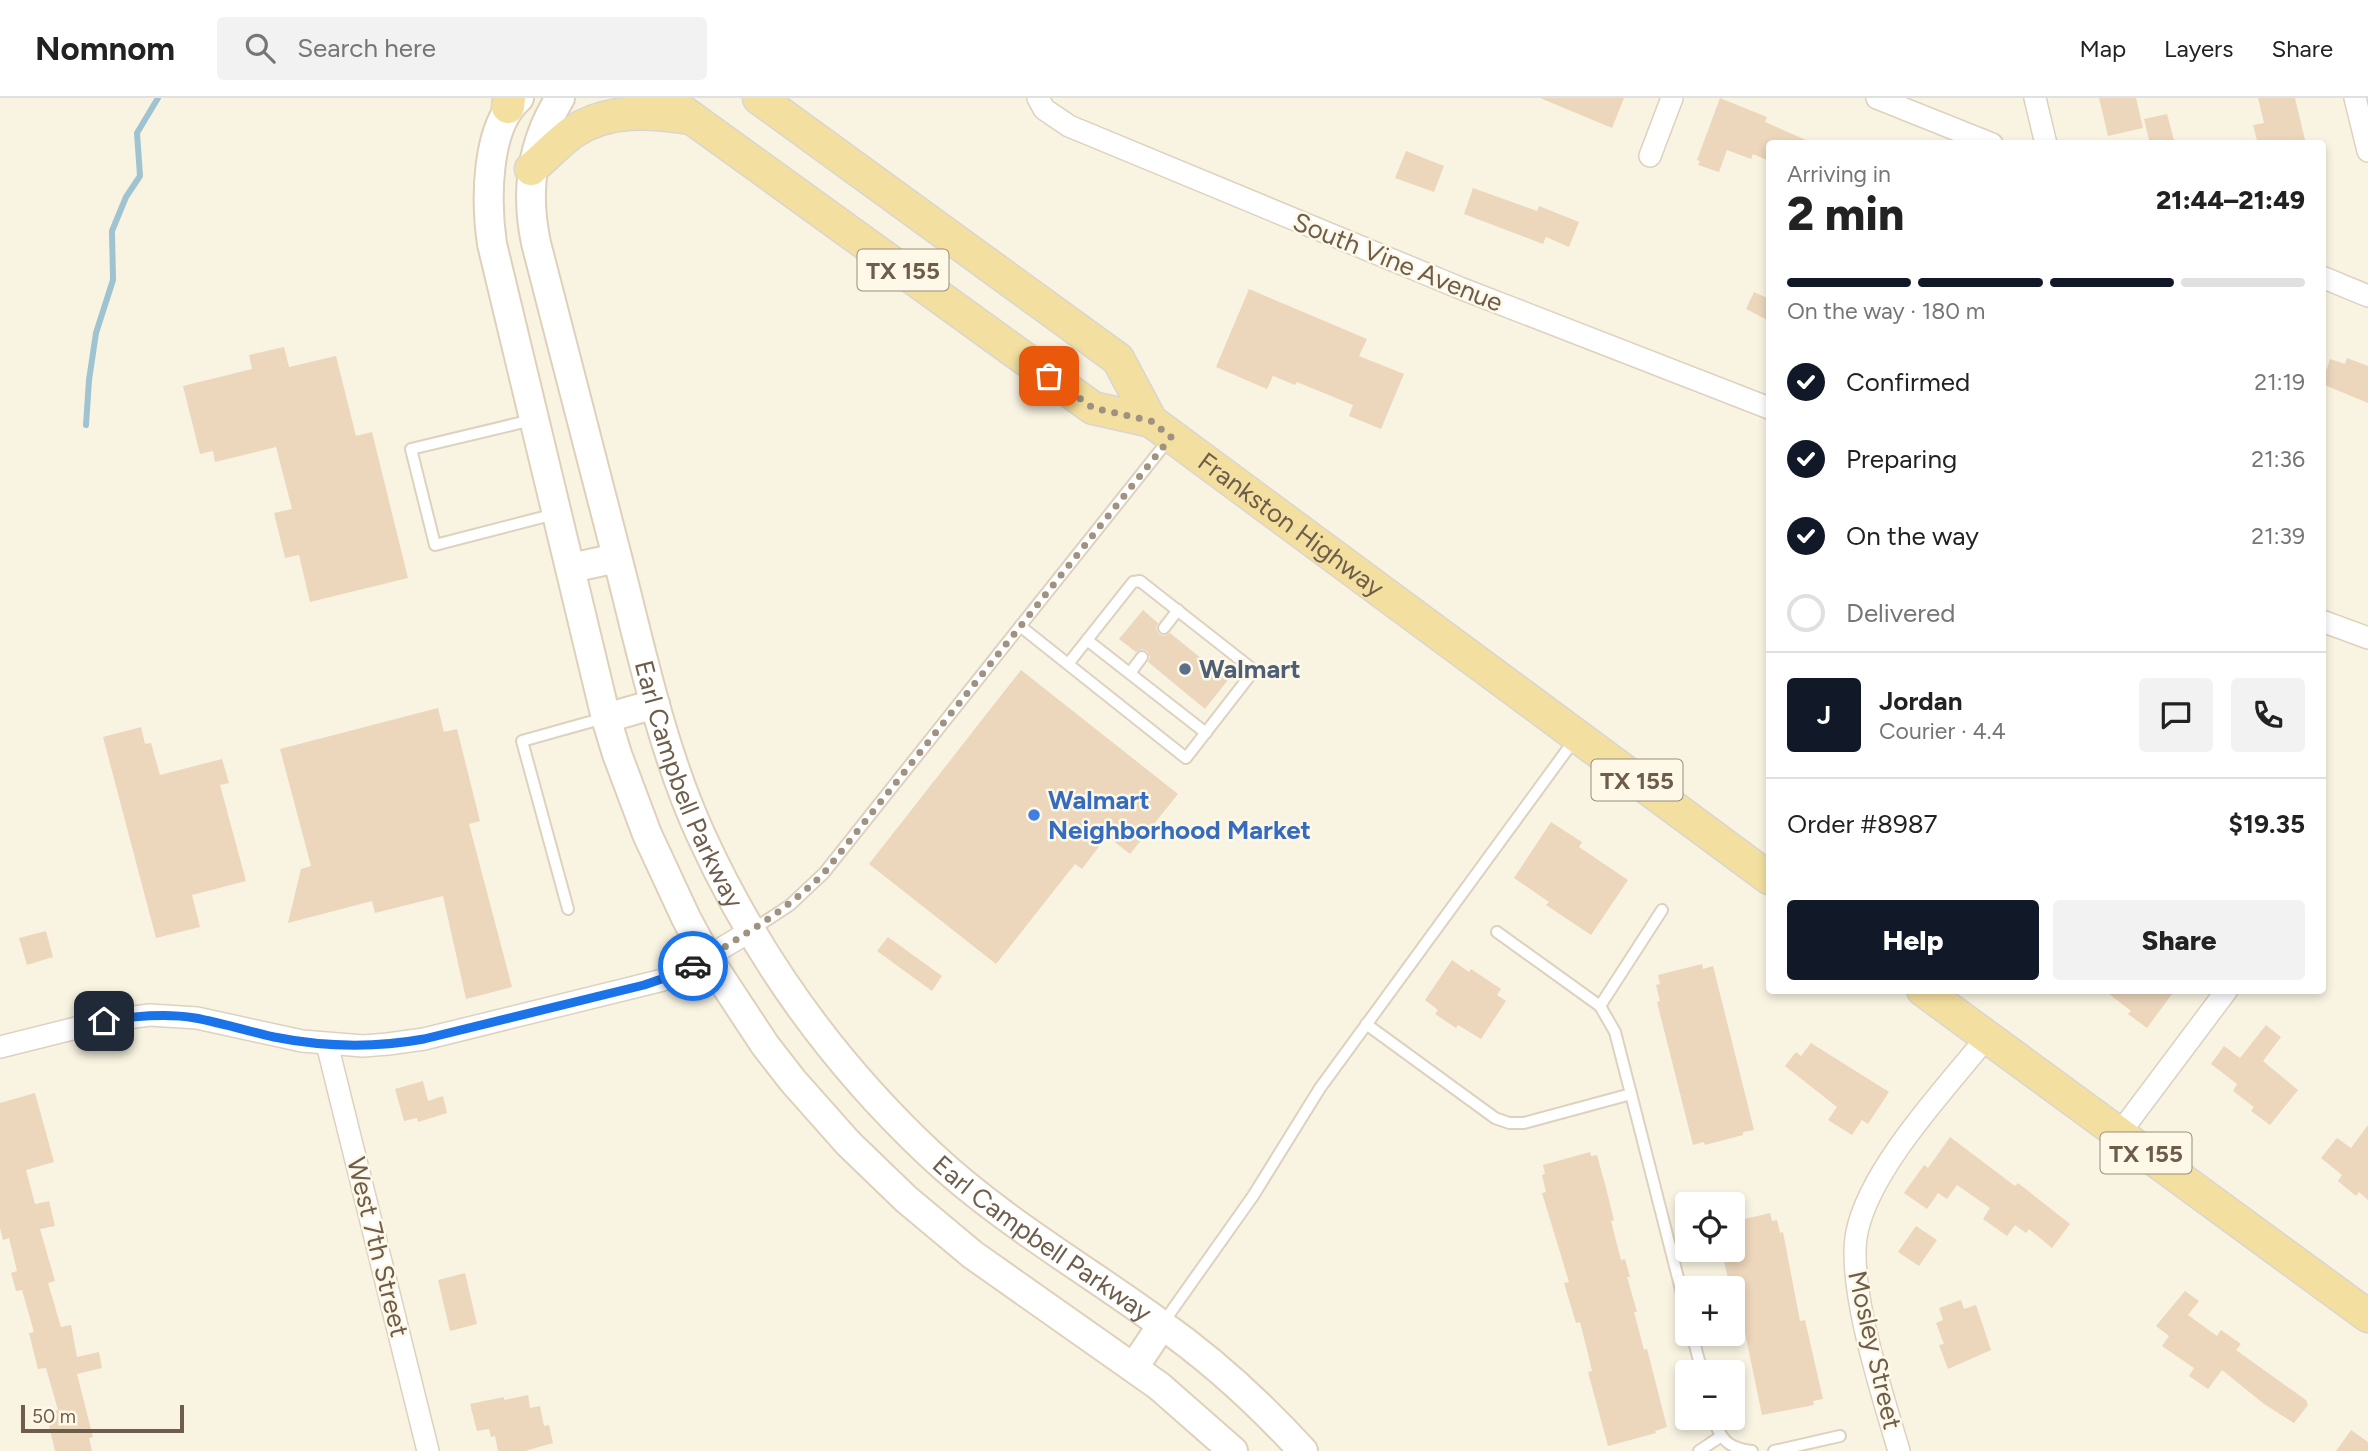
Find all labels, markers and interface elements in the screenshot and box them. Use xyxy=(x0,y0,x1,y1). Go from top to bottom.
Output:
search box xyxy=(217,17,707,80)
text: Nomnom xyxy=(35,29,175,68)
icon: search xyxy=(241,29,279,67)
text: Search here xyxy=(297,32,436,64)
text: Map xyxy=(2079,34,2126,63)
text: Layers xyxy=(2164,34,2233,63)
text: Share xyxy=(2271,34,2333,63)
text: Arriving in xyxy=(1787,160,1891,188)
text: 21:44–21:49 xyxy=(2156,184,2305,216)
text: 2 min xyxy=(1787,186,1904,242)
street label: South Vine Avenue xyxy=(1288,205,1508,319)
road number: TX 155 xyxy=(858,250,948,290)
text: On the way · 180 m xyxy=(1787,297,1985,325)
pin xyxy=(1019,346,1079,406)
icon: bag xyxy=(1030,357,1068,395)
icon: check xyxy=(1787,363,1825,401)
text: Confirmed xyxy=(1846,366,1970,398)
text: 21:19 xyxy=(2254,368,2305,396)
icon: check xyxy=(1787,440,1825,478)
text: Preparing xyxy=(1846,443,1957,475)
street label: Frankston Highway xyxy=(1192,445,1391,604)
text: 21:36 xyxy=(2251,445,2305,473)
icon: check xyxy=(1787,517,1825,555)
text: On the way xyxy=(1846,520,1979,552)
text: 21:39 xyxy=(2251,522,2305,550)
text: Delivered xyxy=(1846,597,1955,629)
place label: Walmart xyxy=(1199,653,1301,685)
street label: Earl Campbell Parkway xyxy=(628,657,751,914)
marker: Walmart xyxy=(1177,661,1193,677)
button: chat xyxy=(2139,678,2213,752)
button: phone xyxy=(2231,678,2305,752)
text: Jordan xyxy=(1879,685,1962,717)
text: J xyxy=(1817,699,1831,731)
text: Courier · 4.4 xyxy=(1879,717,2006,745)
road number: TX 155 xyxy=(1592,760,1682,800)
place label: Walmart Neighborhood Market xyxy=(1048,784,1311,846)
marker: Walmart Neighborhood Market xyxy=(1026,807,1042,823)
text: Order #8987 xyxy=(1787,808,1938,840)
text: $19.35 xyxy=(2229,808,2305,840)
button: Help xyxy=(1787,900,2039,980)
button: Share xyxy=(2053,900,2305,980)
courier xyxy=(658,931,728,1001)
icon: car xyxy=(674,947,712,985)
pin xyxy=(74,991,134,1051)
icon: home xyxy=(85,1002,123,1040)
road number: TX 155 xyxy=(2100,1133,2192,1174)
street label: Earl Campbell Parkway xyxy=(926,1148,1158,1329)
street label: West 7th Street xyxy=(340,1154,416,1340)
map controls xyxy=(1675,1192,1745,1430)
button: locate xyxy=(1675,1192,1745,1262)
street label: Mosley Street xyxy=(1841,1268,1909,1433)
button: + xyxy=(1675,1276,1745,1346)
button: − xyxy=(1675,1360,1745,1430)
scale bar xyxy=(21,1402,184,1434)
text: 50 m xyxy=(32,1405,76,1428)

